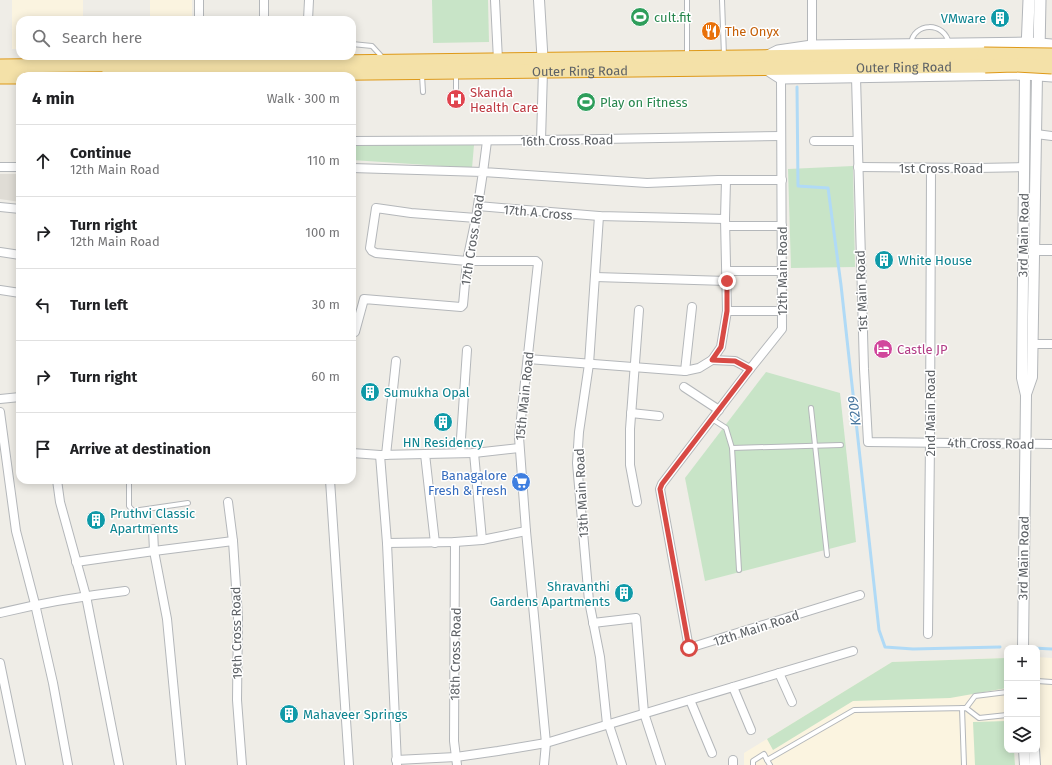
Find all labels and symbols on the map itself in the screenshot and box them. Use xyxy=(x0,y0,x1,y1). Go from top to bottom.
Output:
sports icon: cult.fit xyxy=(629,6,651,28)
building icon: VMware xyxy=(989,7,1011,29)
place label: cult.fit xyxy=(654,10,692,25)
place label: VMware xyxy=(941,11,986,26)
restaurant icon: The Onyx xyxy=(700,20,722,42)
place label: The Onyx xyxy=(725,24,780,39)
street label: Outer Ring Road xyxy=(856,59,952,75)
street label: Outer Ring Road xyxy=(532,63,628,79)
place label: Skanda Health Care xyxy=(470,85,538,115)
hospital icon: Skanda Health Care xyxy=(445,88,467,110)
sports icon: Play on Fitness xyxy=(575,91,597,113)
place label: Play on Fitness xyxy=(600,95,688,110)
street label: 16th Cross Road xyxy=(520,132,614,149)
street label: 1st Cross Road xyxy=(899,161,983,176)
street label: 3rd Main Road xyxy=(1015,193,1032,277)
street label: 17th Cross Road xyxy=(458,194,487,287)
street label: 17th A Cross xyxy=(503,202,573,223)
street label: 12th Main Road xyxy=(775,226,790,316)
building icon: White House xyxy=(873,249,895,271)
street label: 1st Main Road xyxy=(853,250,870,332)
place label: White House xyxy=(898,253,972,268)
route end xyxy=(718,272,736,290)
hotel icon: Castle JP xyxy=(872,338,894,360)
place label: Castle JP xyxy=(897,342,948,357)
street label: 15th Main Road xyxy=(512,351,537,441)
street label: 2nd Main Road xyxy=(923,369,938,457)
building icon: Sumukha Opal xyxy=(359,381,381,403)
place label: Sumukha Opal xyxy=(384,385,470,400)
water label: K209 xyxy=(844,395,865,427)
building icon: HN Residency xyxy=(432,411,454,433)
place label: HN Residency xyxy=(403,435,484,450)
street label: 4th Cross Road xyxy=(947,435,1035,452)
street label: 13th Main Road xyxy=(572,448,591,538)
place label: Banagalore Fresh & Fresh xyxy=(428,468,507,498)
supermarket icon: Banagalore Fresh & Fresh xyxy=(510,471,532,493)
place label: Pruthvi Classic Apartments xyxy=(110,506,195,536)
building icon: Pruthvi Classic Apartments xyxy=(85,509,107,531)
street label: 3rd Main Road xyxy=(1015,516,1032,600)
place label: Shravanthi Gardens Apartments xyxy=(490,579,610,609)
building icon: Shravanthi Gardens Apartments xyxy=(613,582,635,604)
street label: 19th Cross Road xyxy=(228,586,245,680)
street label: 18th Cross Road xyxy=(447,607,464,701)
street label: 12th Main Road xyxy=(711,607,801,649)
route start xyxy=(680,639,698,657)
building icon: Mahaveer Springs xyxy=(278,703,300,725)
place label: Mahaveer Springs xyxy=(303,707,408,722)

